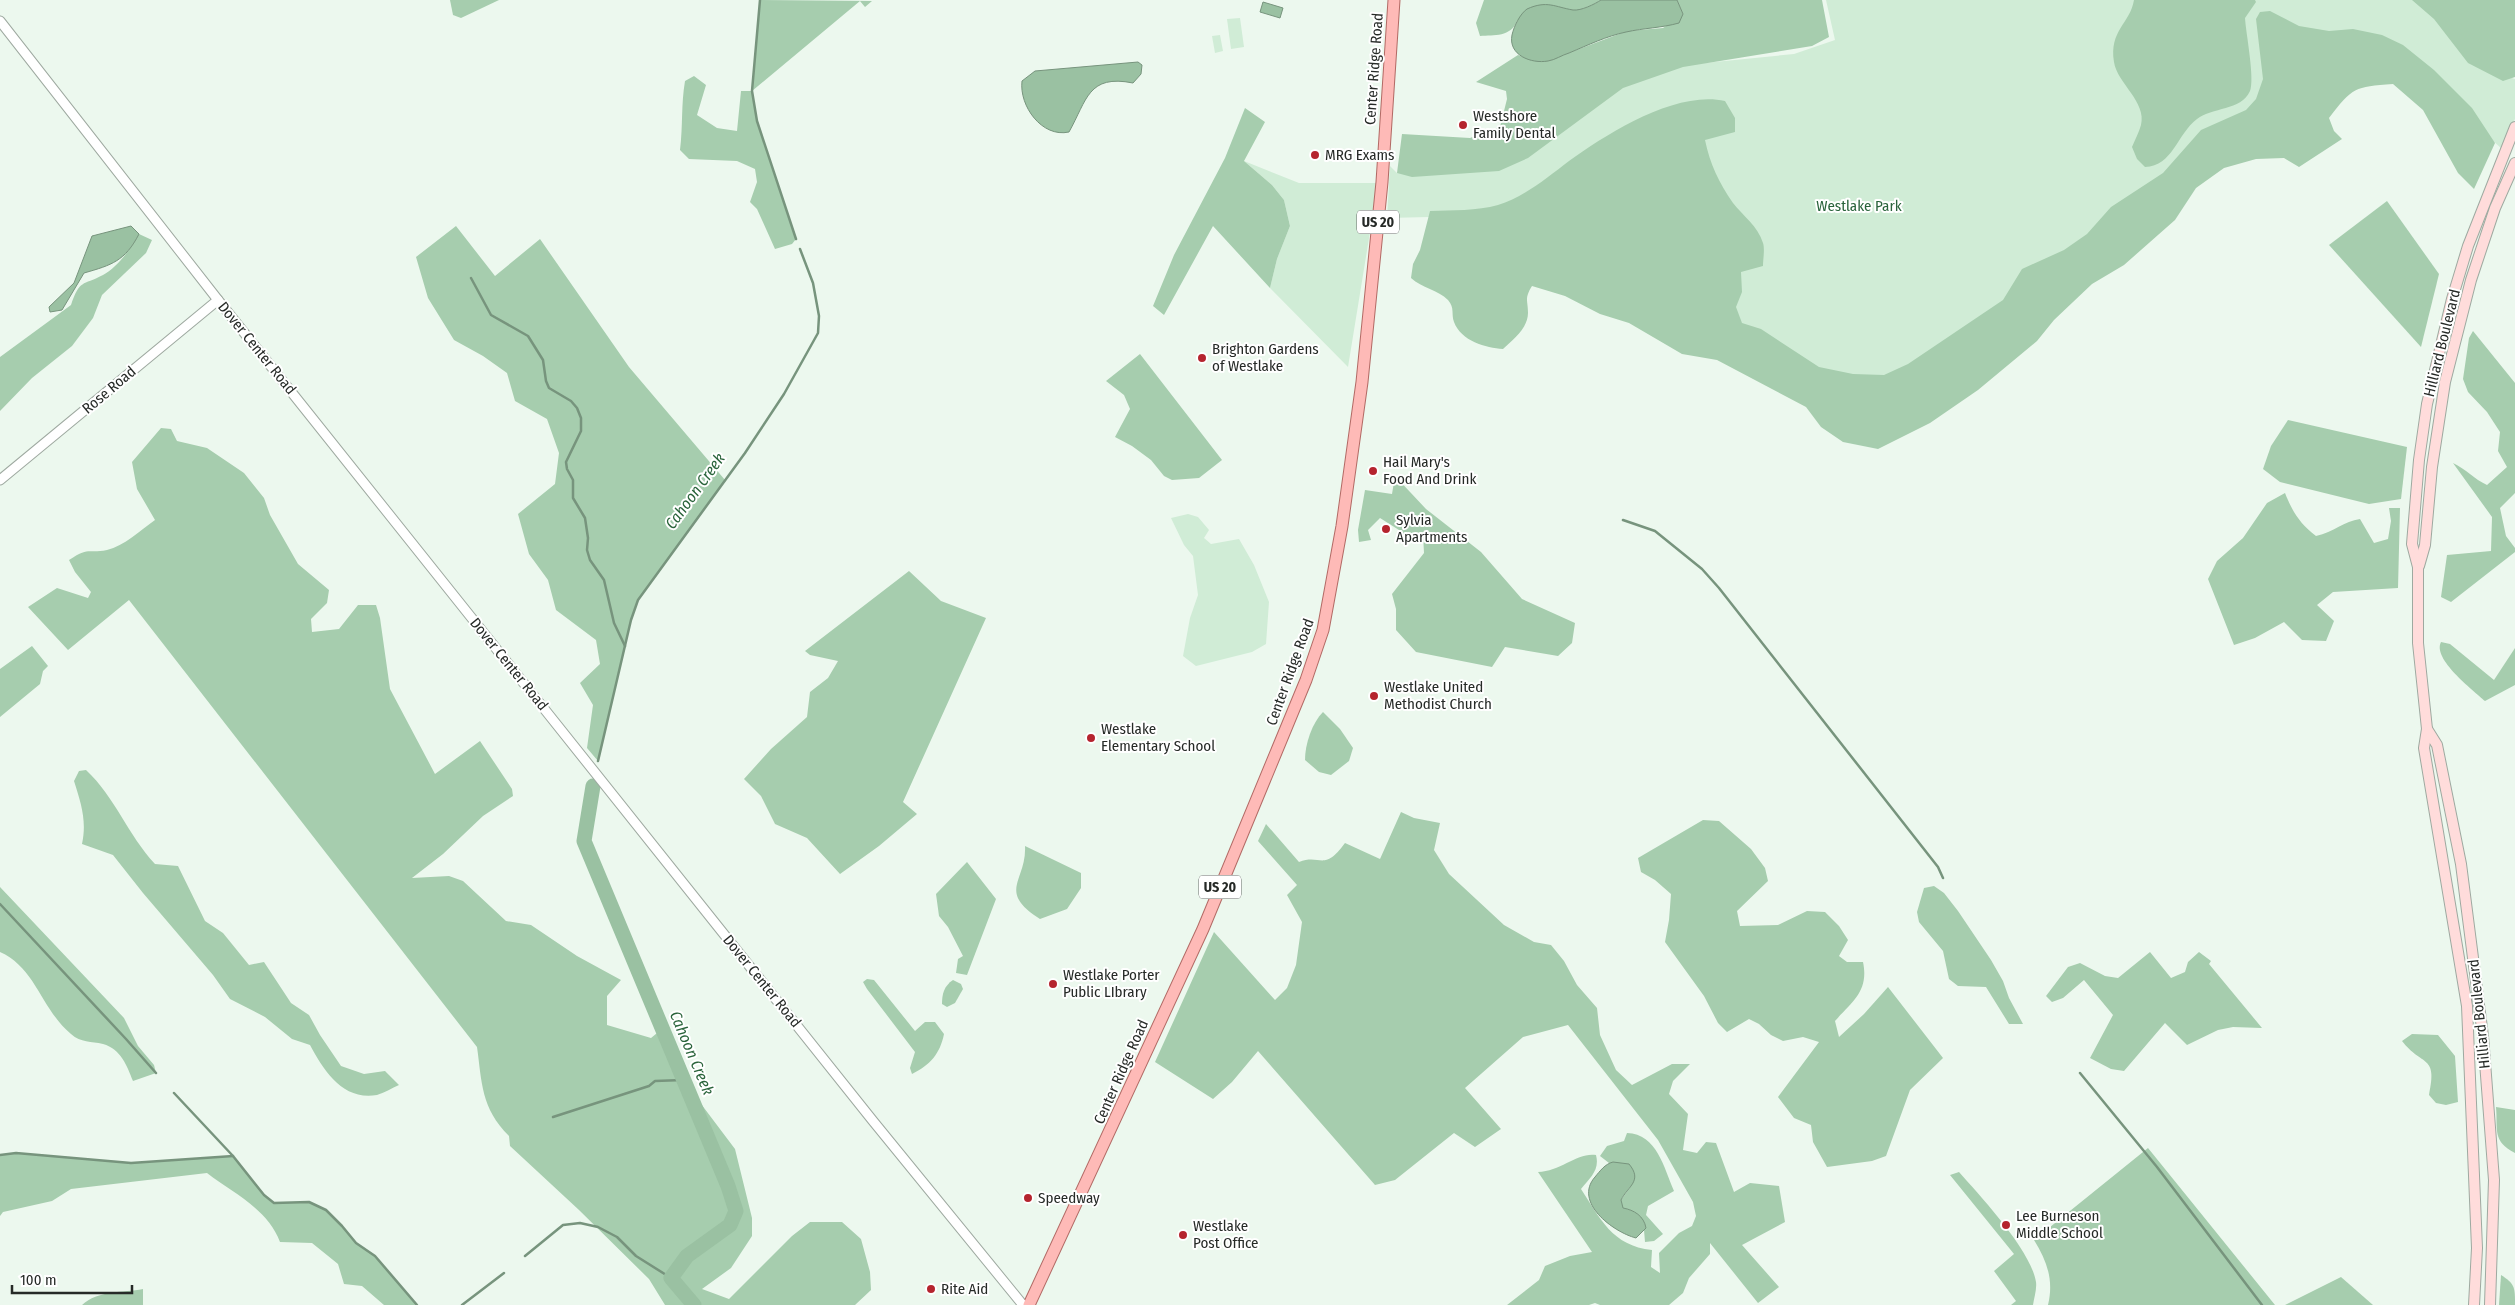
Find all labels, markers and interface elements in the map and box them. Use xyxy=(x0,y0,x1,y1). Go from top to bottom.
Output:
street label: Center Ridge Road xyxy=(1361,12,1387,126)
place label: Westshore Family Dental xyxy=(1473,107,1555,142)
marker: Westshore Family Dental xyxy=(1457,119,1469,131)
place label: MRG Exams xyxy=(1325,146,1395,164)
marker: MRG Exams xyxy=(1309,149,1321,161)
park label: Westlake Park xyxy=(1816,197,1902,215)
road number: US 20 xyxy=(1357,210,1399,233)
street label: Hilliard Boulevard xyxy=(2420,287,2464,399)
street label: Dover Center Road xyxy=(214,298,300,398)
place label: Brighton Gardens of Westlake xyxy=(1212,340,1319,375)
marker: Brighton Gardens of Westlake xyxy=(1196,352,1208,364)
street label: Rose Road xyxy=(79,362,139,418)
water label: Cahoon Creek xyxy=(661,449,729,533)
place label: Hail Mary's Food And Drink xyxy=(1383,453,1476,488)
marker: Hail Mary's Food And Drink xyxy=(1367,465,1379,477)
place label: Sylvia Apartments xyxy=(1396,511,1467,546)
marker: Sylvia Apartments xyxy=(1380,523,1392,535)
street label: Dover Center Road xyxy=(466,614,552,714)
street label: Center Ridge Road xyxy=(1262,616,1318,728)
place label: Westlake United Methodist Church xyxy=(1384,678,1492,713)
marker: Westlake United Methodist Church xyxy=(1368,690,1380,702)
place label: Westlake Elementary School xyxy=(1101,720,1215,755)
marker: Westlake Elementary School xyxy=(1085,732,1097,744)
road number: US 20 xyxy=(1199,876,1241,899)
street label: Dover Center Road xyxy=(719,931,805,1031)
street label: Hilliard Boulevard xyxy=(2464,958,2494,1070)
place label: Westlake Porter Public LIbrary xyxy=(1063,966,1160,1001)
marker: Westlake Porter Public LIbrary xyxy=(1047,978,1059,990)
water label: Cahoon Creek xyxy=(666,1008,718,1098)
street label: Center Ridge Road xyxy=(1090,1017,1152,1127)
place label: Speedway xyxy=(1038,1189,1100,1207)
marker: Speedway xyxy=(1022,1192,1034,1204)
place label: Lee Burneson Middle School xyxy=(2016,1207,2103,1242)
place label: Westlake Post Office xyxy=(1193,1217,1259,1252)
marker: Lee Burneson Middle School xyxy=(2000,1219,2012,1231)
marker: Westlake Post Office xyxy=(1177,1229,1189,1241)
scale bar xyxy=(12,1262,132,1294)
text: 100 m xyxy=(20,1271,57,1289)
place label: Rite Aid xyxy=(941,1280,988,1298)
marker: Rite Aid xyxy=(925,1283,937,1295)

